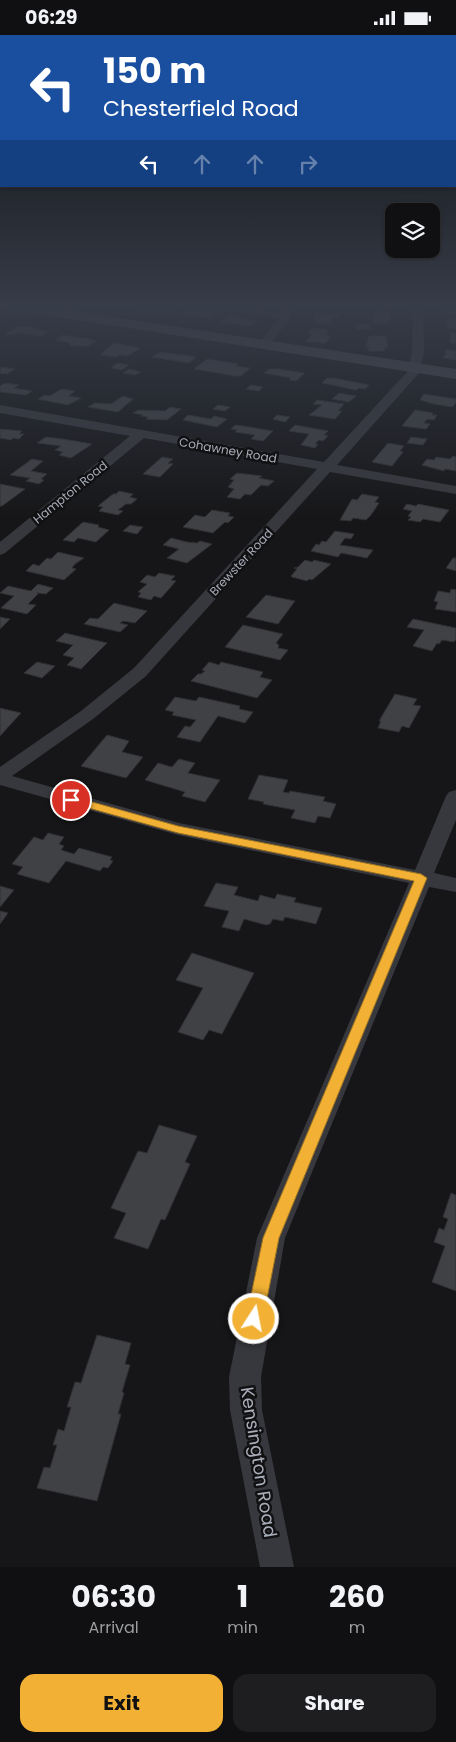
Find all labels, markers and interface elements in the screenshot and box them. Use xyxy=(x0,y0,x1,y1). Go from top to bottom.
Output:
text: 06:29 xyxy=(25,4,77,31)
text: 150 m xyxy=(103,46,206,95)
icon: left xyxy=(20,55,85,120)
text: Chesterfield Road xyxy=(103,93,299,124)
icon: left xyxy=(135,150,163,178)
icon: ahead xyxy=(188,150,216,178)
icon: ahead xyxy=(241,150,269,178)
icon: right xyxy=(294,150,322,178)
map controls xyxy=(385,203,440,258)
button: layers xyxy=(385,203,440,258)
street label: Cohawney Road xyxy=(178,433,278,467)
street label: Hampton Road xyxy=(29,457,111,527)
street label: Brewster Road xyxy=(205,525,277,599)
pin xyxy=(50,779,92,821)
icon: arrive xyxy=(57,786,85,814)
position arrow xyxy=(227,1292,279,1344)
street label: Kensington Road xyxy=(235,1385,283,1539)
text: 06:30 xyxy=(71,1575,156,1618)
text: 1 xyxy=(237,1575,248,1618)
text: 260 xyxy=(329,1575,385,1618)
text: Arrival xyxy=(88,1616,139,1639)
text: min xyxy=(227,1616,258,1639)
text: m xyxy=(349,1616,365,1639)
button: Exit xyxy=(20,1674,223,1732)
button: Share xyxy=(233,1674,436,1732)

